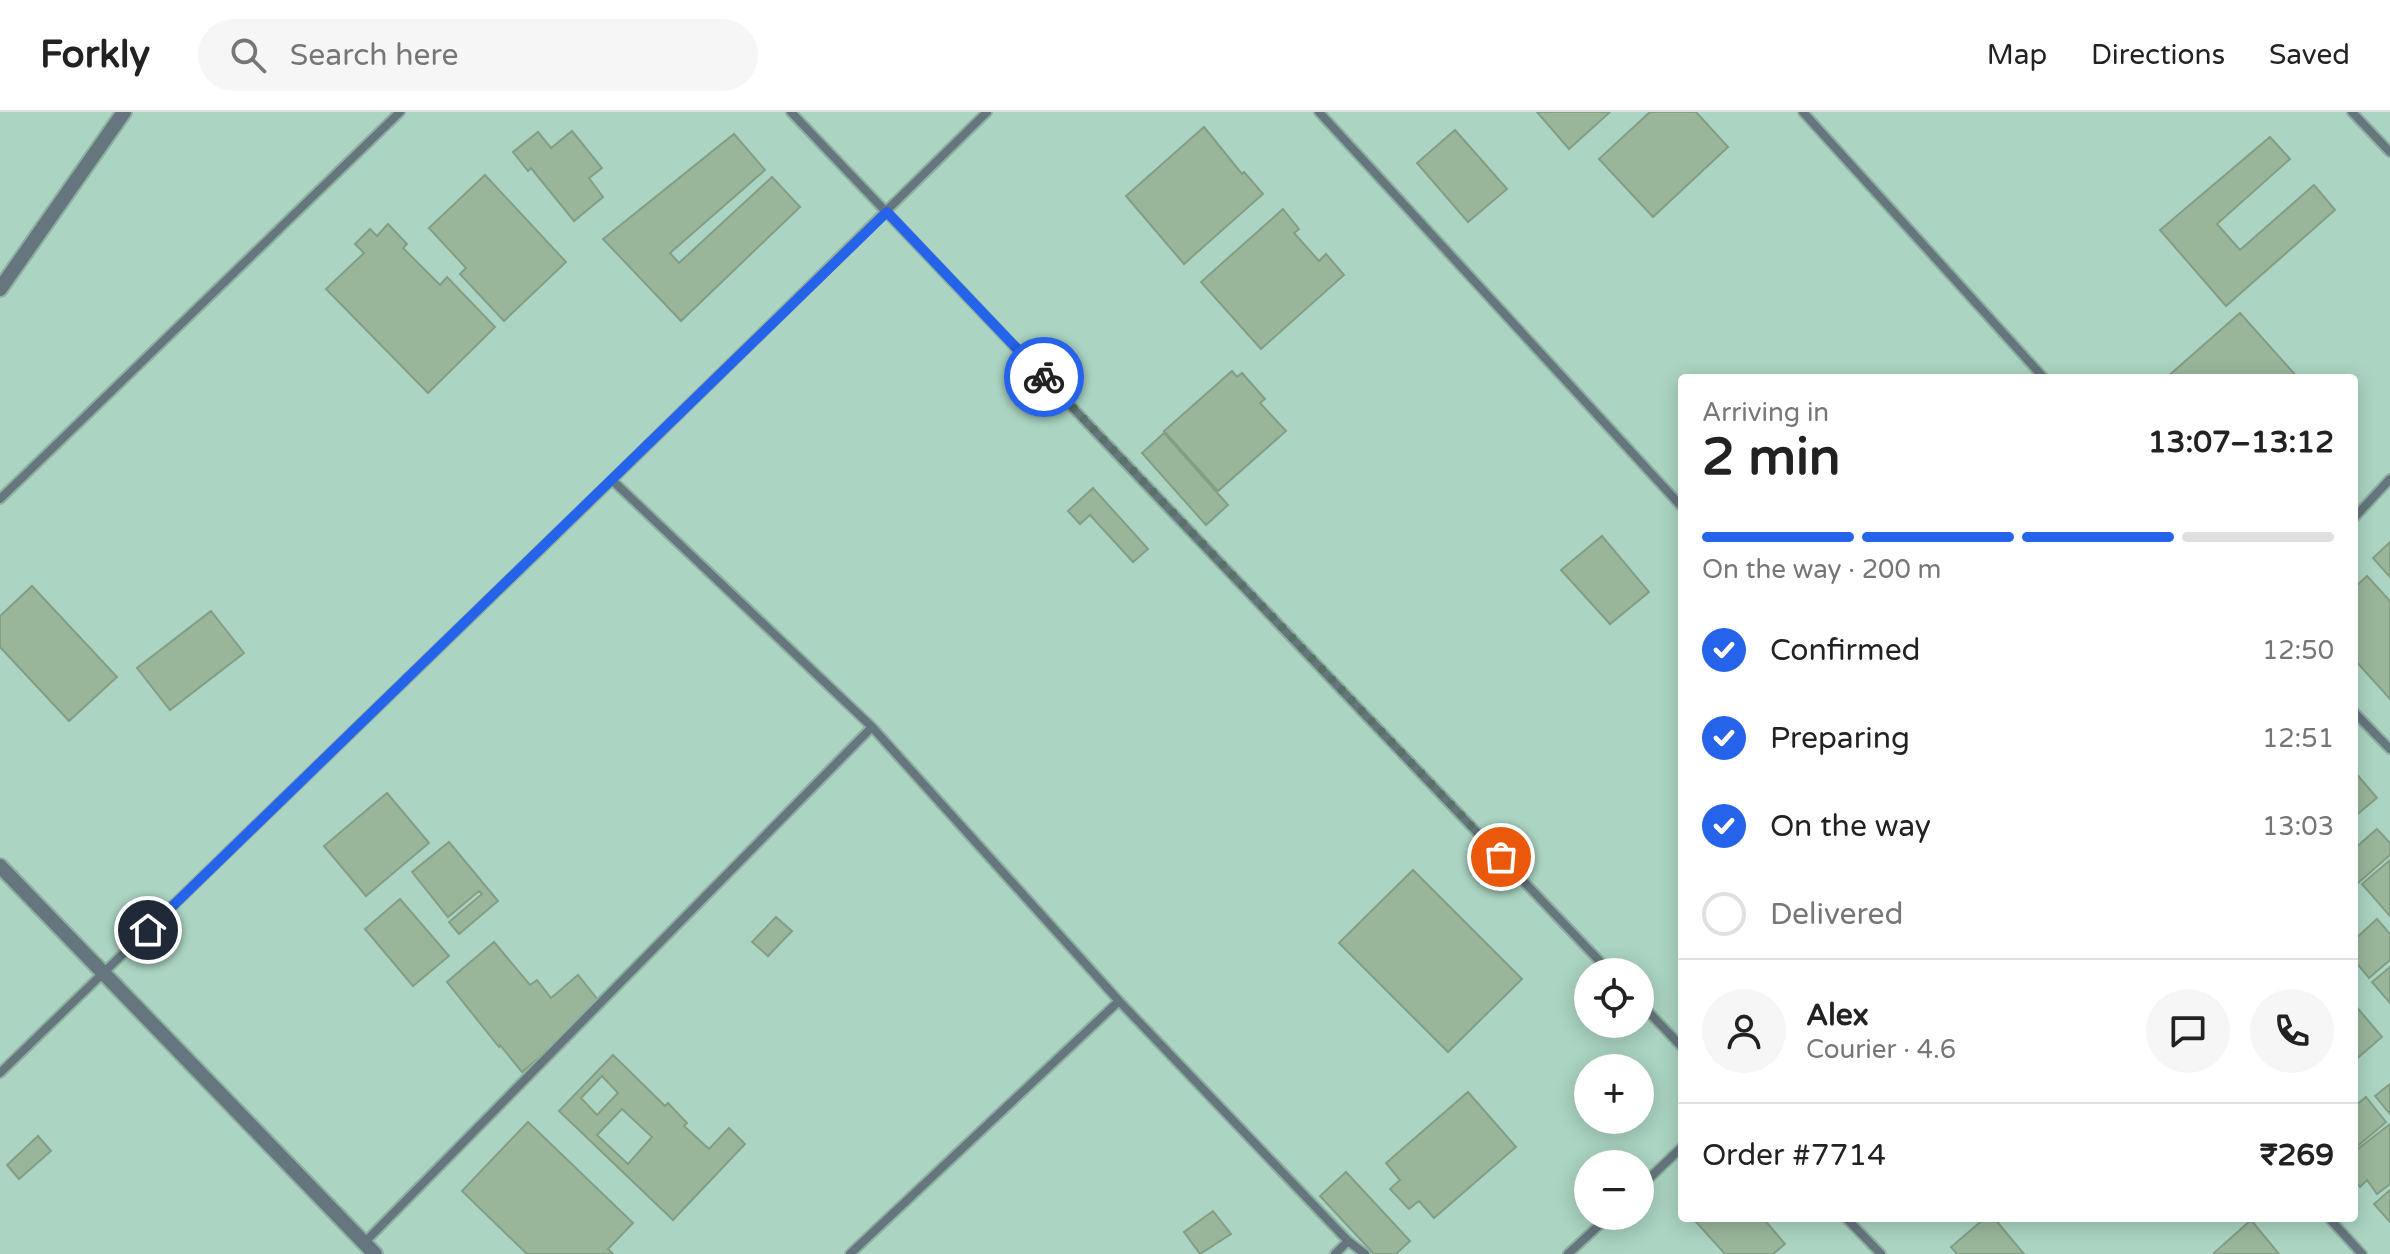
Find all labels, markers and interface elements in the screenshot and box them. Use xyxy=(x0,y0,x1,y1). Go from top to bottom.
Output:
search box xyxy=(198,19,758,91)
text: Forkly xyxy=(40,32,150,78)
icon: search xyxy=(226,33,270,77)
text: Search here xyxy=(290,37,459,74)
text: Map xyxy=(1987,38,2047,72)
text: Directions xyxy=(2091,38,2225,72)
text: Saved xyxy=(2269,38,2350,72)
courier xyxy=(1004,337,1084,417)
icon: bike xyxy=(1022,355,1066,399)
text: Arriving in xyxy=(1702,397,1829,428)
text: 13:07–13:12 xyxy=(2148,424,2334,461)
text: 2 min xyxy=(1702,426,1841,489)
text: On the way · 200 m xyxy=(1702,554,1941,585)
icon: check xyxy=(1702,628,1746,672)
text: Confirmed xyxy=(1770,632,1921,669)
text: 12:50 xyxy=(2262,635,2334,666)
icon: check xyxy=(1702,716,1746,760)
text: Preparing xyxy=(1770,720,1910,757)
text: 12:51 xyxy=(2262,723,2334,754)
icon: check xyxy=(1702,804,1746,848)
text: On the way xyxy=(1770,808,1931,845)
text: 13:03 xyxy=(2262,811,2334,842)
pin xyxy=(1467,823,1535,891)
icon: bag xyxy=(1479,835,1523,879)
pin xyxy=(114,896,182,964)
text: Delivered xyxy=(1770,896,1904,933)
icon: home xyxy=(126,908,170,952)
map controls xyxy=(1574,958,1654,1230)
button: locate xyxy=(1574,958,1654,1038)
button: person xyxy=(1702,989,1786,1073)
button: chat xyxy=(2146,989,2230,1073)
button: phone xyxy=(2250,989,2334,1073)
text: Alex xyxy=(1806,997,1869,1034)
text: Courier · 4.6 xyxy=(1806,1034,1956,1065)
button: + xyxy=(1574,1054,1654,1134)
text: Order #7714 xyxy=(1702,1137,1886,1174)
text: ₹269 xyxy=(2260,1137,2334,1174)
button: − xyxy=(1574,1150,1654,1230)

